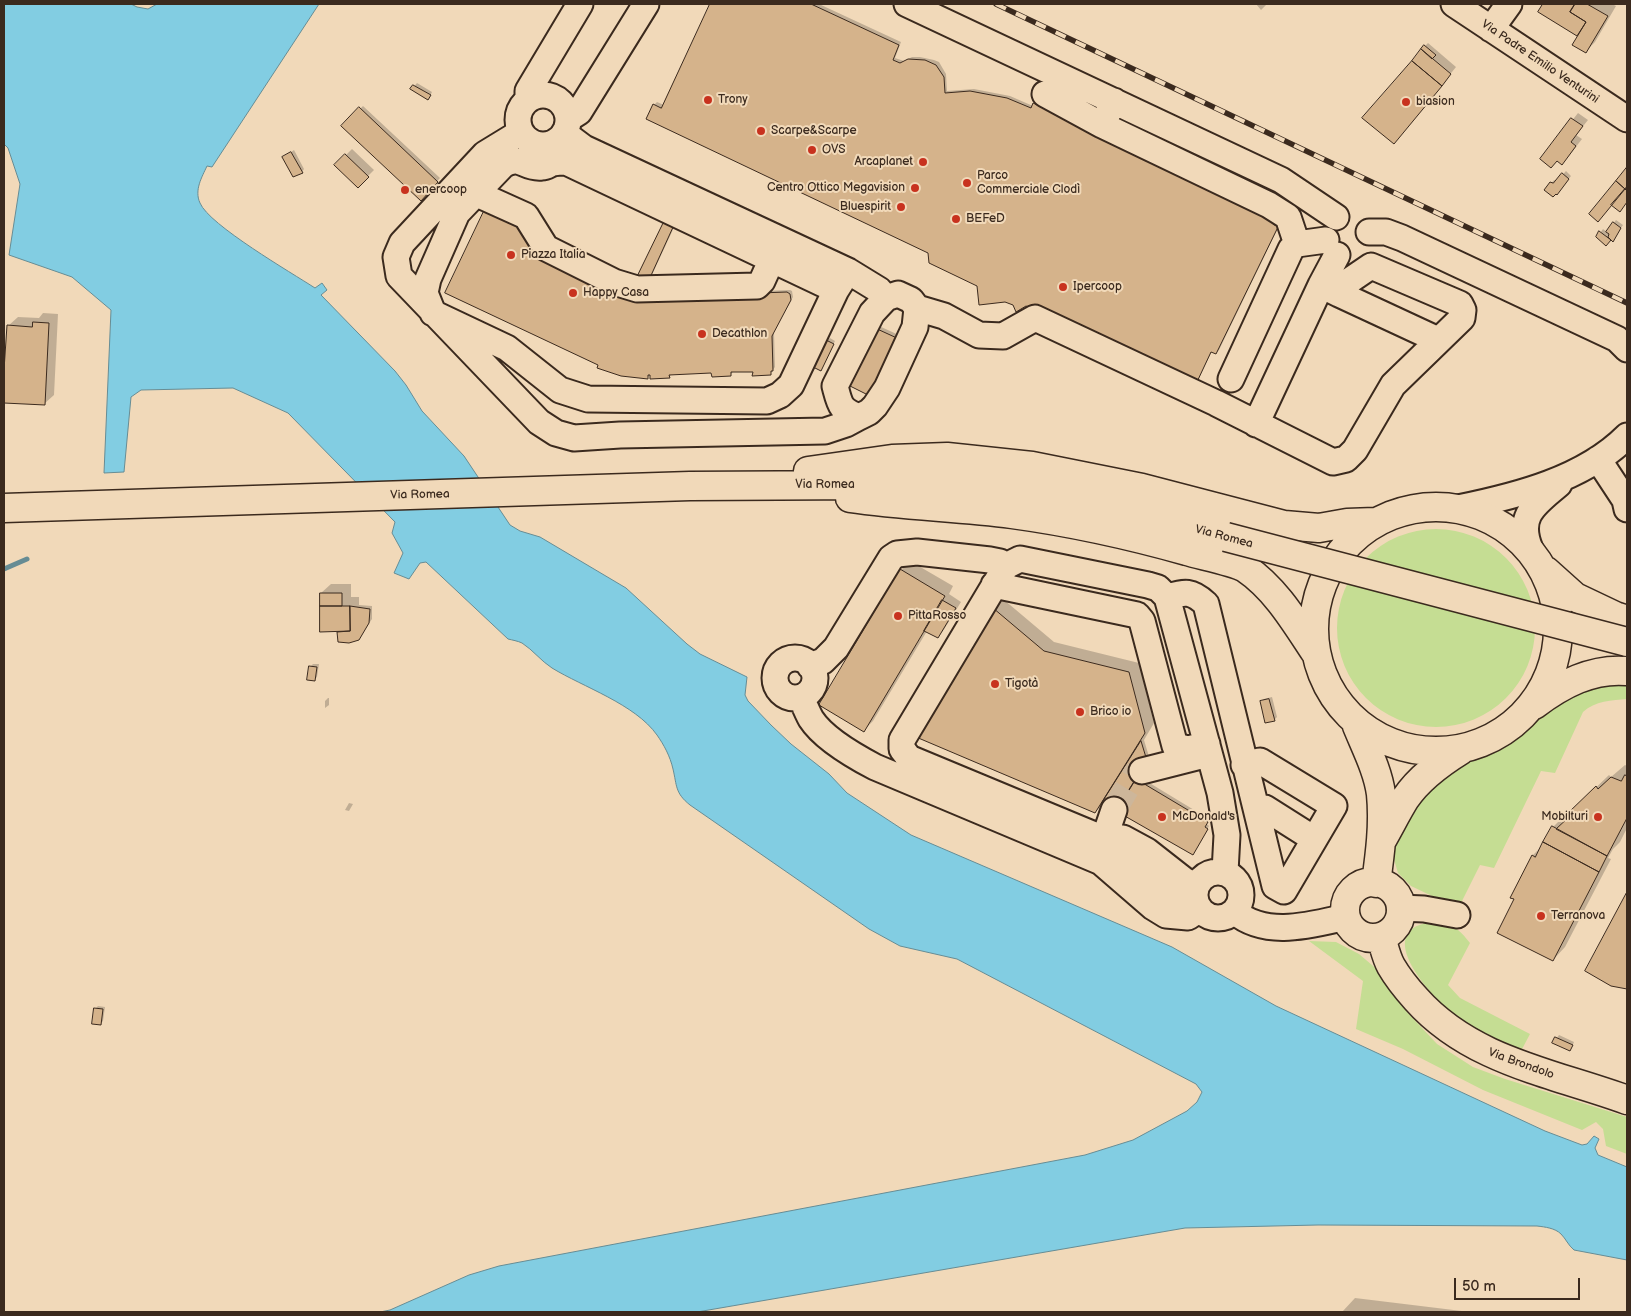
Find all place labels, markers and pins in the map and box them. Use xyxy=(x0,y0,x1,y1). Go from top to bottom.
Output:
place label: Trony xyxy=(718,93,748,107)
marker: Trony xyxy=(702,94,714,106)
place label: biasion xyxy=(1416,95,1455,109)
marker: biasion xyxy=(1400,96,1412,108)
place label: Scarpe&Scarpe xyxy=(771,124,857,138)
marker: Scarpe&Scarpe xyxy=(755,125,767,137)
place label: OVS xyxy=(822,143,846,157)
marker: OVS xyxy=(806,144,818,156)
place label: Arcaplanet xyxy=(854,155,913,169)
marker: Arcaplanet xyxy=(917,156,929,168)
place label: Parco Commerciale Clodì xyxy=(977,169,1080,197)
marker: Parco Commerciale Clodì xyxy=(961,177,973,189)
place label: Centro Ottico Megavision xyxy=(767,181,905,195)
marker: Centro Ottico Megavision xyxy=(909,182,921,194)
place label: enercoop xyxy=(415,183,467,197)
marker: enercoop xyxy=(399,184,411,196)
place label: Bluespirit xyxy=(840,200,891,214)
marker: Bluespirit xyxy=(895,201,907,213)
place label: BEFeD xyxy=(966,212,1005,226)
marker: BEFeD xyxy=(950,213,962,225)
place label: Piazza Italia xyxy=(521,248,586,262)
marker: Piazza Italia xyxy=(505,249,517,261)
place label: Ipercoop xyxy=(1073,280,1122,294)
marker: Ipercoop xyxy=(1057,281,1069,293)
place label: Happy Casa xyxy=(583,286,649,300)
marker: Happy Casa xyxy=(567,287,579,299)
place label: Decathlon xyxy=(712,327,767,341)
marker: Decathlon xyxy=(696,328,708,340)
place label: PittaRosso xyxy=(908,609,966,623)
marker: PittaRosso xyxy=(892,610,904,622)
place label: Tigotà xyxy=(1005,677,1038,691)
marker: Tigotà xyxy=(989,678,1001,690)
place label: Brico io xyxy=(1090,705,1131,719)
marker: Brico io xyxy=(1074,706,1086,718)
place label: McDonald's xyxy=(1172,810,1235,824)
place label: Mobilturi xyxy=(1541,810,1588,824)
marker: McDonald's xyxy=(1156,811,1168,823)
marker: Mobilturi xyxy=(1592,811,1604,823)
place label: Terranova xyxy=(1551,909,1605,923)
marker: Terranova xyxy=(1535,910,1547,922)

